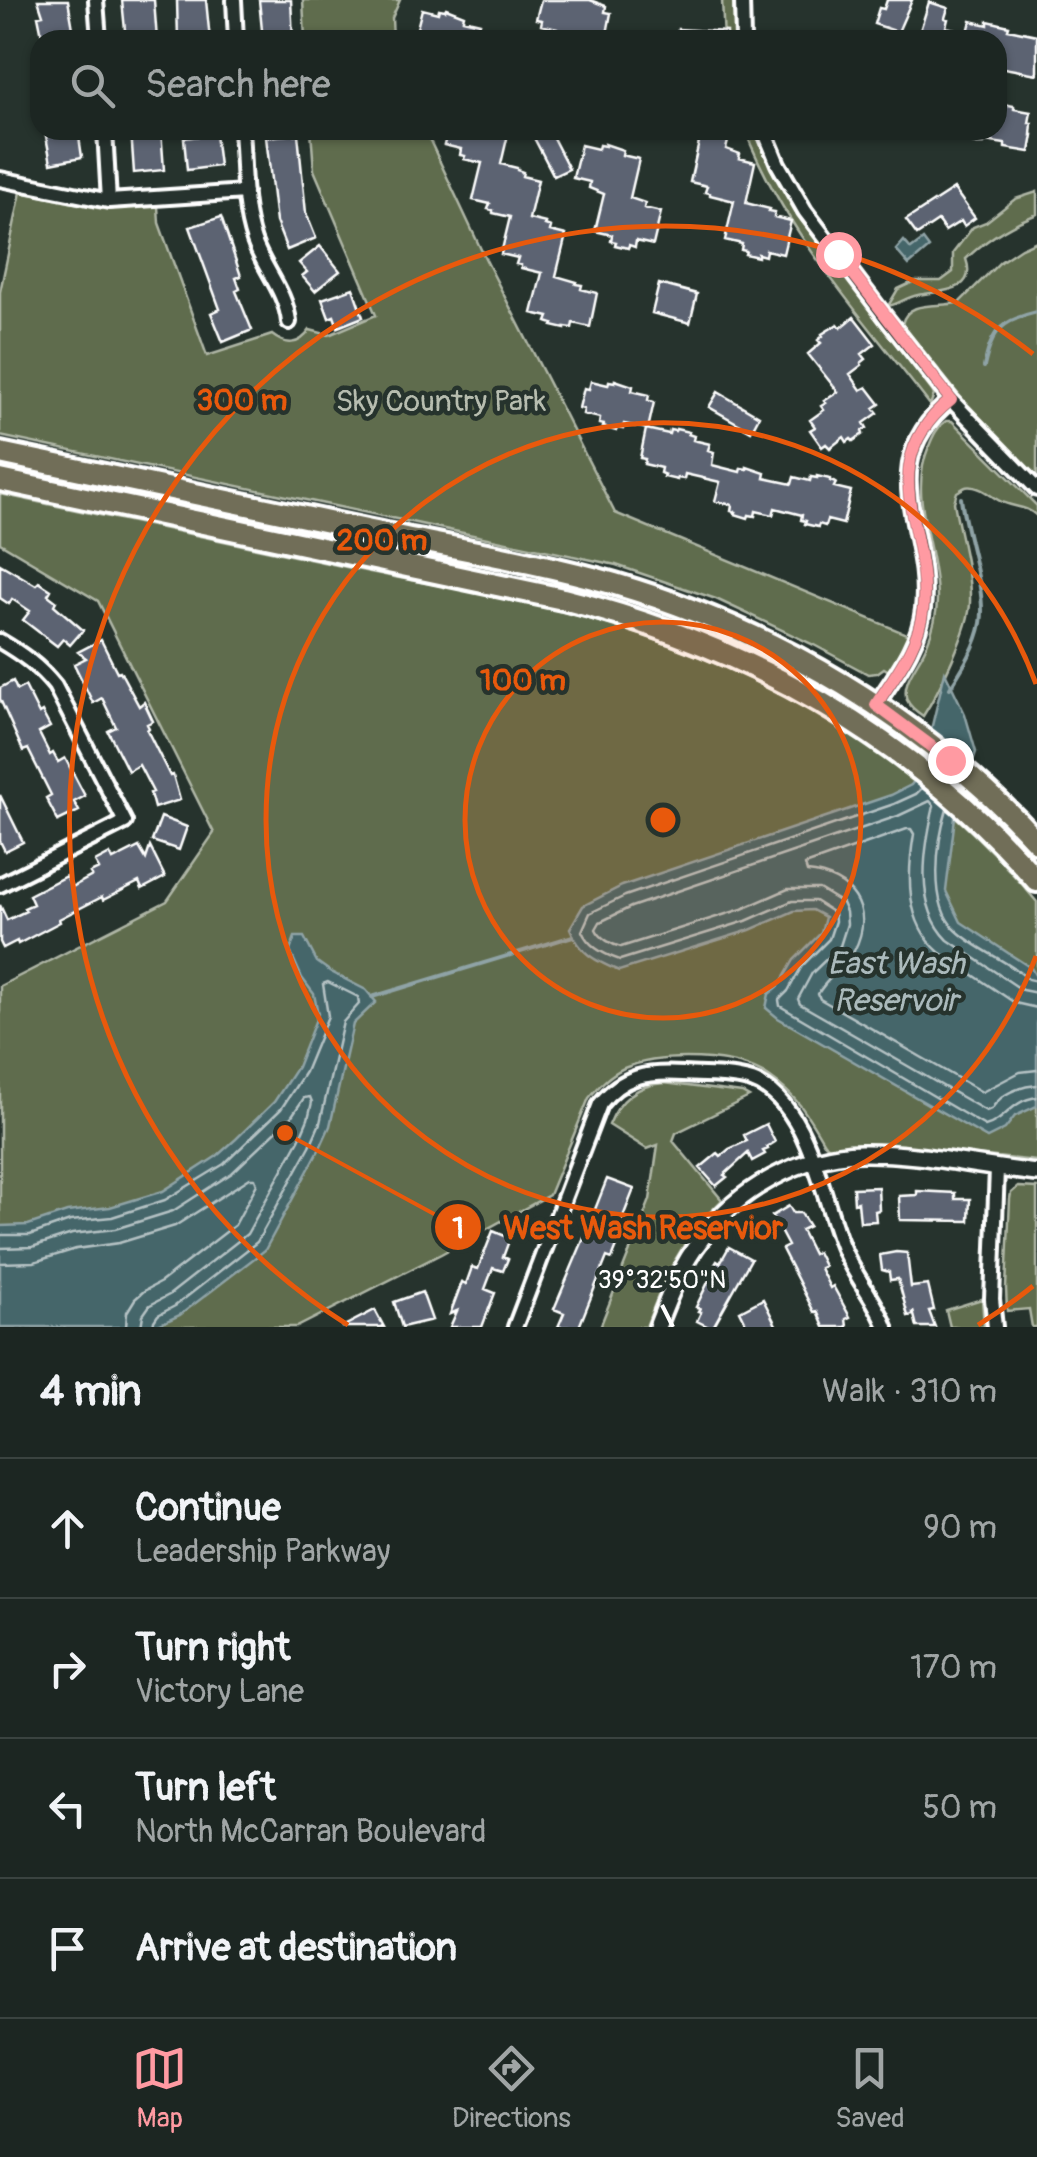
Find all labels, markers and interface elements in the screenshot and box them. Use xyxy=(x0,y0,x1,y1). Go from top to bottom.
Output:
search box xyxy=(30,30,1007,140)
icon: search xyxy=(65,58,120,113)
text: Search here xyxy=(145,61,331,109)
route start xyxy=(816,232,862,278)
text: 300 m xyxy=(197,382,287,419)
park label: Sky Country Park xyxy=(336,383,547,420)
text: 200 m xyxy=(337,522,427,559)
text: 100 m xyxy=(480,662,566,699)
route end xyxy=(928,738,974,784)
centre of rings xyxy=(645,802,681,838)
water label: East Wash Reservoir xyxy=(827,944,967,1021)
callout: West Wash Reservior xyxy=(433,1196,803,1258)
text: West Wash Reservior xyxy=(503,1209,784,1249)
text: 1 xyxy=(452,1210,464,1247)
text: 39°32'50"N xyxy=(598,1265,726,1296)
text: 4 min xyxy=(40,1366,142,1418)
text: Walk · 310 m xyxy=(822,1372,997,1412)
text: Continue xyxy=(135,1484,281,1532)
icon: ahead xyxy=(40,1501,95,1556)
text: 90 m xyxy=(923,1508,997,1548)
text: Leadership Parkway xyxy=(135,1532,390,1572)
text: Turn right xyxy=(135,1624,290,1672)
icon: right xyxy=(40,1641,95,1696)
text: 170 m xyxy=(910,1648,997,1688)
text: Victory Lane xyxy=(135,1672,304,1712)
text: Turn left xyxy=(135,1764,276,1812)
icon: left xyxy=(40,1781,95,1836)
text: 50 m xyxy=(922,1788,997,1828)
text: North McCarran Boulevard xyxy=(135,1812,486,1852)
icon: arrive xyxy=(40,1921,95,1976)
text: Arrive at destination xyxy=(135,1924,457,1972)
tab: Map xyxy=(132,2041,187,2136)
tab: Directions xyxy=(452,2041,571,2136)
tab: Saved xyxy=(835,2041,905,2136)

